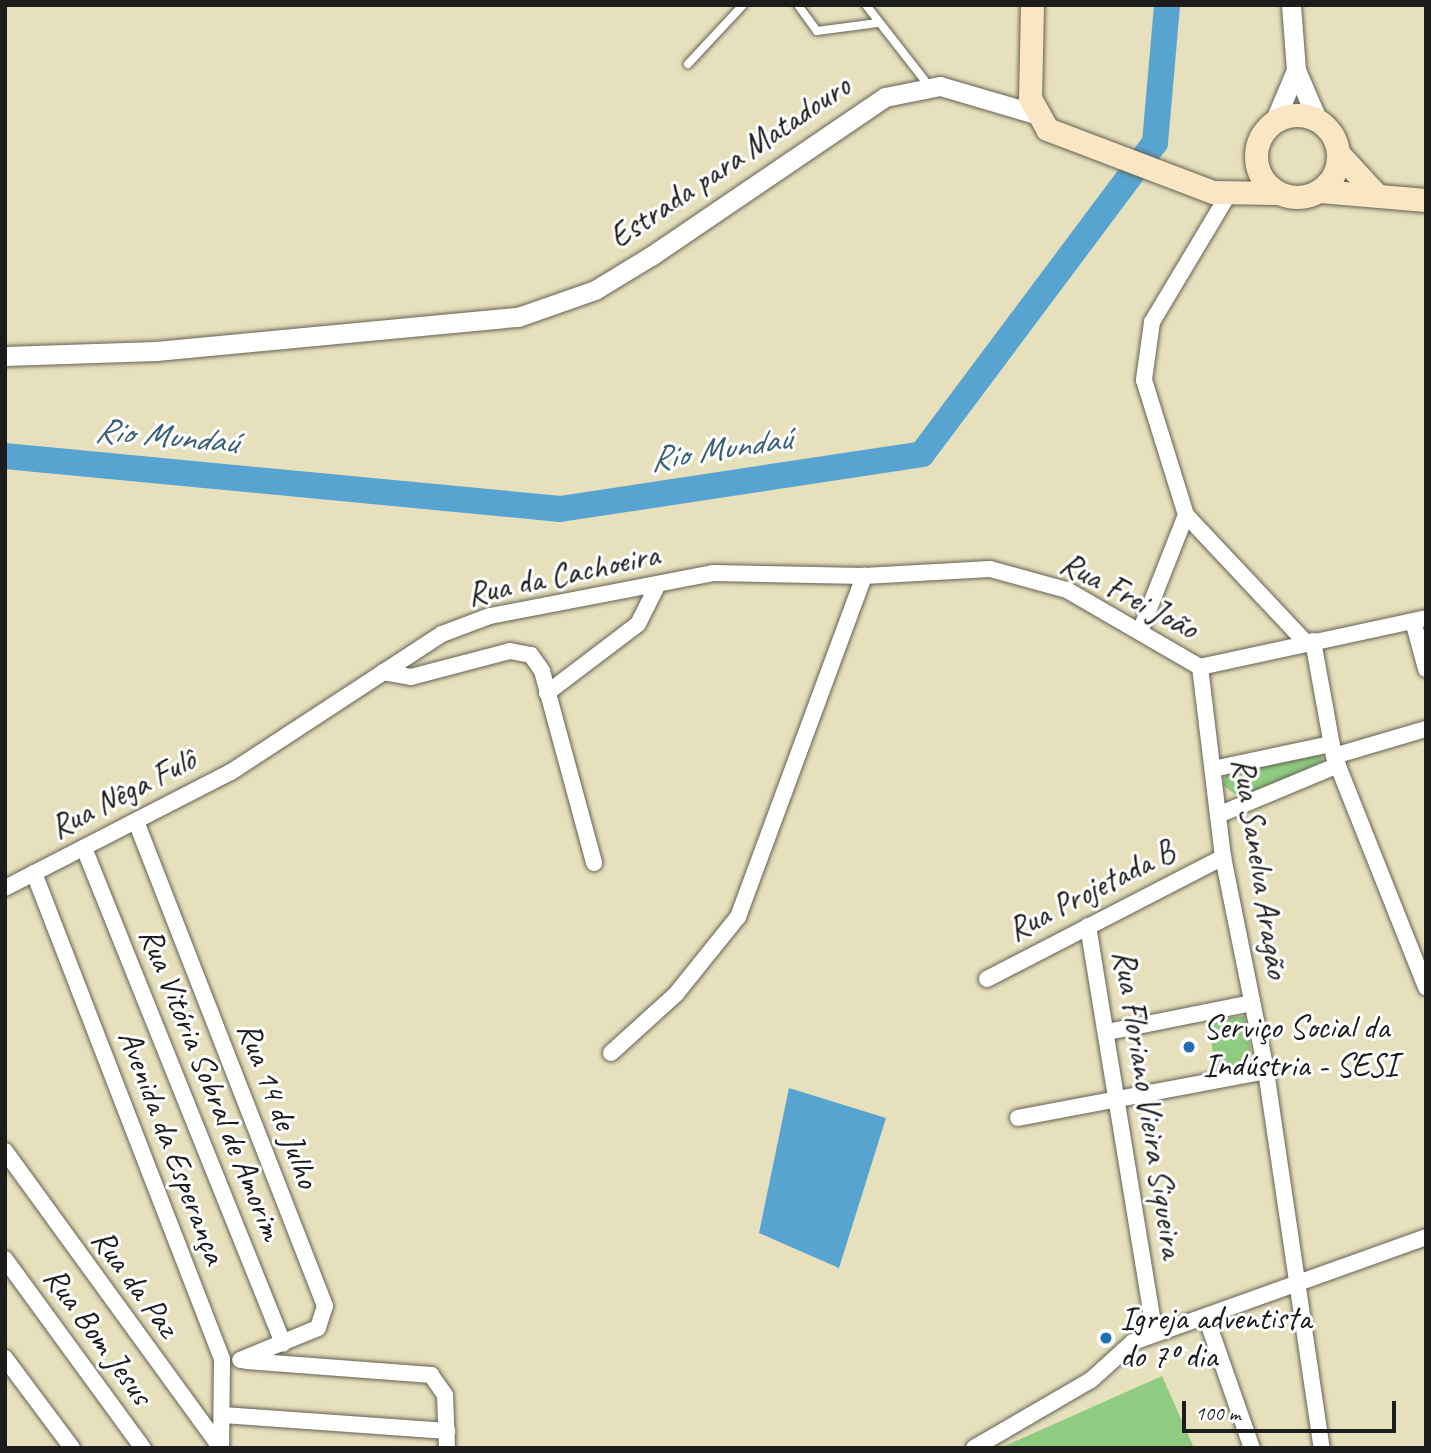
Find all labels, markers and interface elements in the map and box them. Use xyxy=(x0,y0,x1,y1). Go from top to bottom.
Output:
street label: Estrada para Matadouro xyxy=(602,67,858,257)
water label: Rio Mundaú xyxy=(94,409,238,463)
water label: Rio Mundaú xyxy=(647,417,793,481)
street label: Rua da Cachoeira xyxy=(463,535,663,615)
street label: Rua Frei João xyxy=(1054,544,1204,648)
street label: Rua Nêga Fulô xyxy=(43,740,203,848)
street label: Rua Sanelva Aragão xyxy=(1223,754,1297,982)
street label: Rua Projetada B xyxy=(1000,832,1182,950)
street label: Rua Vitória Sobral de Amorim xyxy=(131,923,291,1245)
street label: Rua Floriano Vieira Siqueira xyxy=(1104,947,1192,1261)
place label: Serviço Social da Indústria - SESI xyxy=(1203,1008,1398,1086)
street label: Rua 14 de Julho xyxy=(228,1017,328,1193)
street label: Avenida da Esperança xyxy=(109,1025,235,1269)
marker: Serviço Social da Indústria - SESI xyxy=(1181,1039,1197,1055)
street label: Rua da Paz xyxy=(82,1221,188,1345)
street label: Rua Bom Jesus xyxy=(35,1259,161,1413)
place label: Igreja adventista do 7º dia xyxy=(1120,1299,1313,1377)
marker: Igreja adventista do 7º dia xyxy=(1098,1330,1114,1346)
scale bar xyxy=(1186,1386,1400,1430)
text: 100 m xyxy=(1195,1400,1240,1426)

